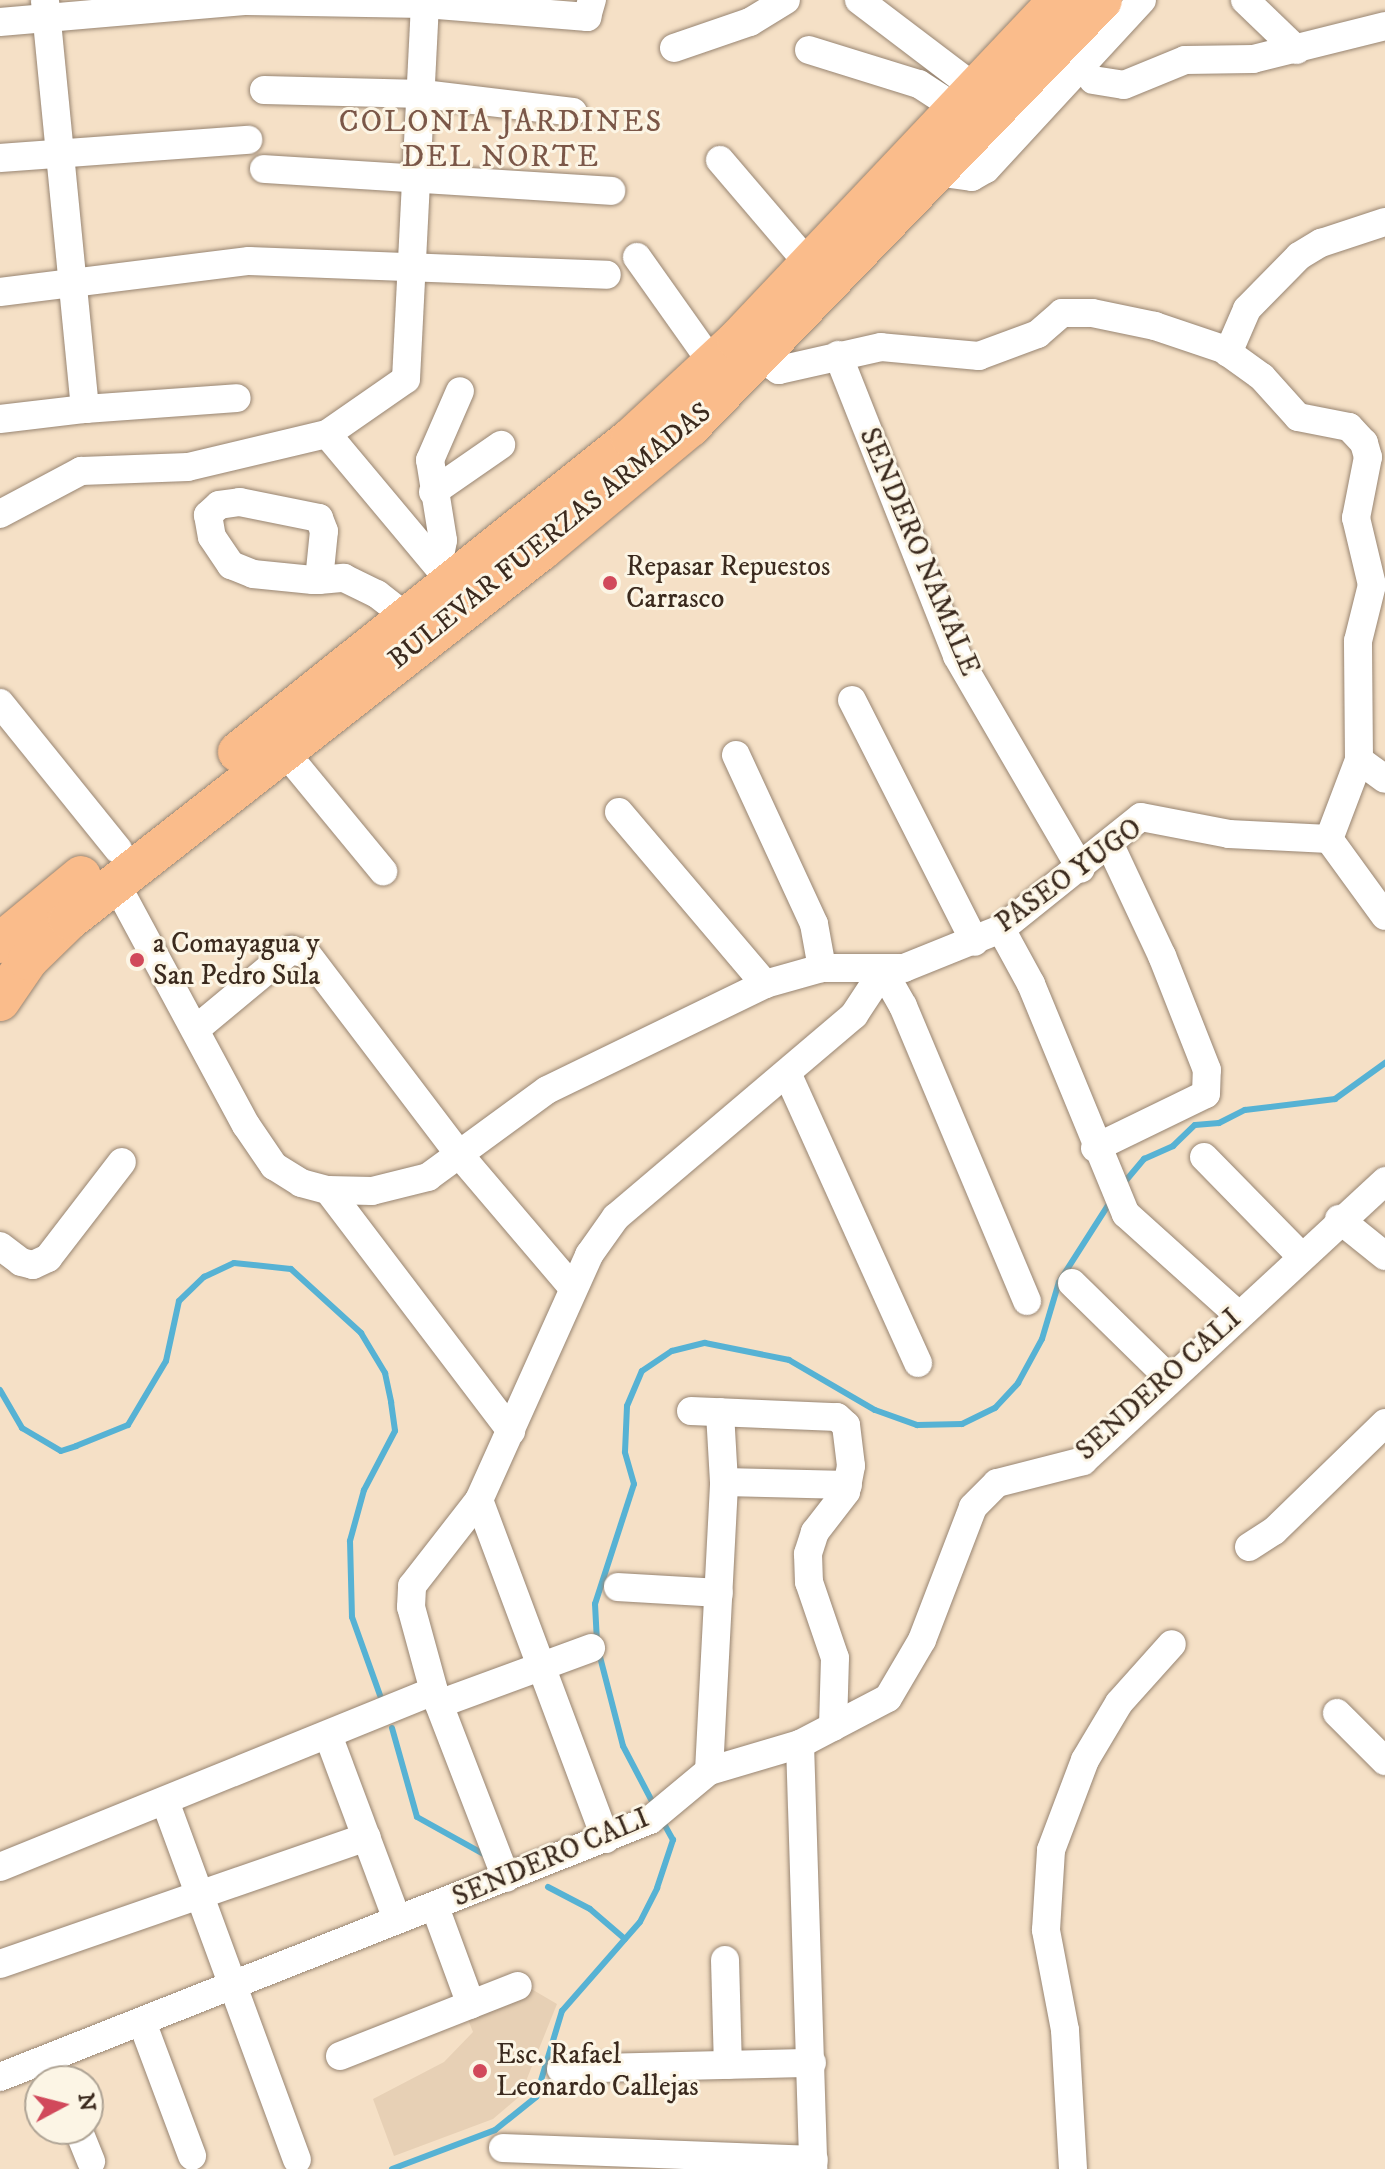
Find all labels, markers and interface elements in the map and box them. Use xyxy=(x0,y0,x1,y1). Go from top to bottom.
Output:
district label: COLONIA JARDINES DEL NORTE xyxy=(339,105,663,176)
street label: BULEVAR FUERZAS ARMADAS xyxy=(382,396,718,676)
street label: SENDERO NAMALE xyxy=(852,423,986,681)
place label: Repasar Repuestos Carrasco xyxy=(626,550,830,616)
marker: Repasar Repuestos Carrasco xyxy=(601,574,619,592)
street label: PASEO YUGO xyxy=(989,812,1149,940)
place label: a Comayagua y San Pedro Sula xyxy=(153,927,320,993)
marker: a Comayagua y San Pedro Sula xyxy=(128,951,146,969)
street label: SENDERO CALI xyxy=(1070,1302,1248,1468)
street label: SENDERO CALI xyxy=(448,1801,654,1915)
place label: Esc. Rafael Leonardo Callejas xyxy=(496,2038,699,2104)
marker: Esc. Rafael Leonardo Callejas xyxy=(471,2062,489,2080)
north arrow xyxy=(24,2065,104,2145)
text: N xyxy=(72,2092,101,2113)

